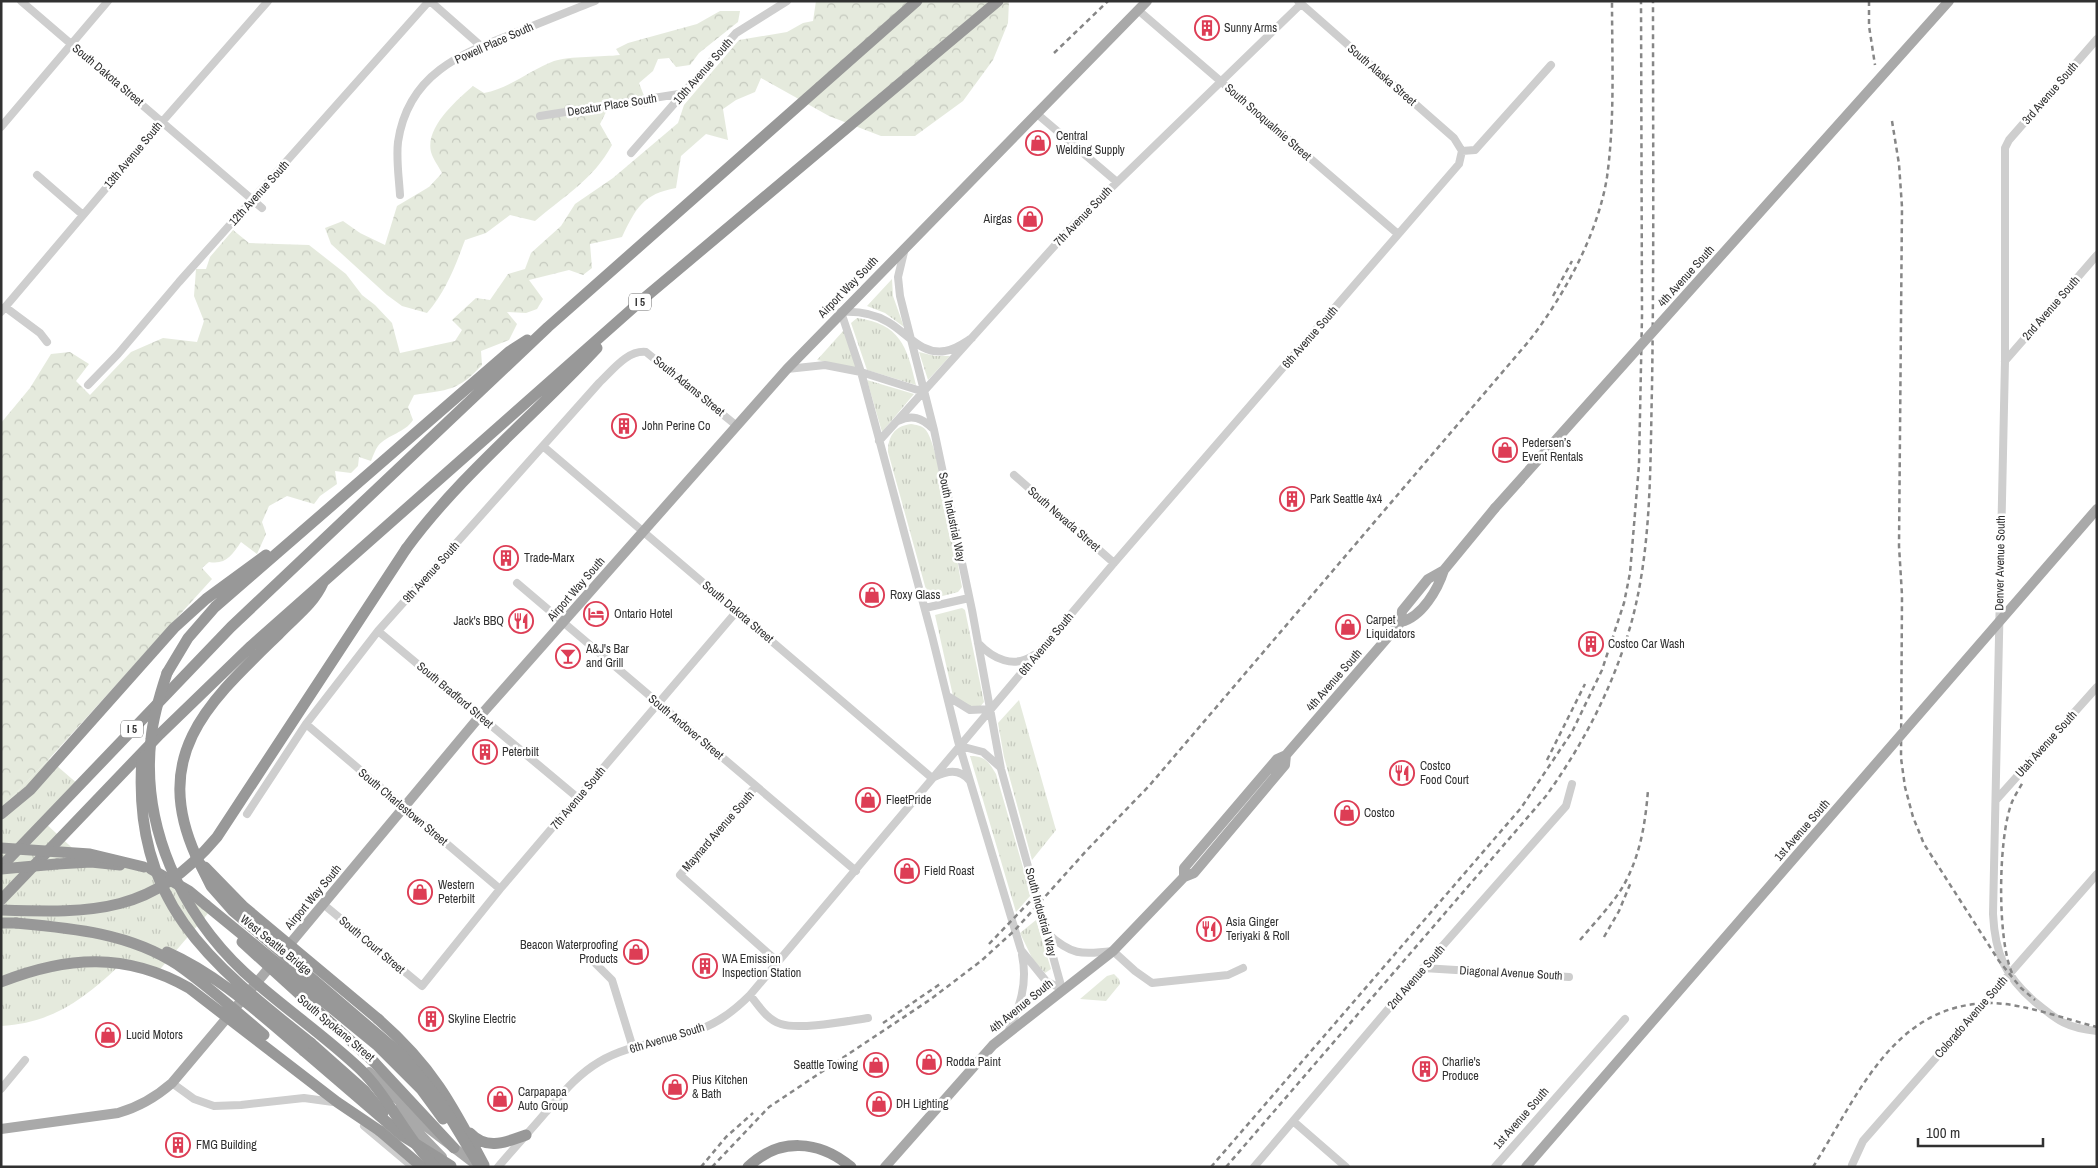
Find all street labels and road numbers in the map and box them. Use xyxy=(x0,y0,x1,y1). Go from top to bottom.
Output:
street label: Powell Place South xyxy=(452,18,536,68)
street label: 10th Avenue South xyxy=(670,34,736,108)
street label: South Dakota Street xyxy=(69,40,147,110)
street label: South Alaska Street xyxy=(1344,41,1420,110)
street label: 3rd Avenue South xyxy=(2018,58,2082,128)
street label: South Snoqualmie Street xyxy=(1221,80,1315,164)
street label: Decatur Place South xyxy=(566,90,658,120)
street label: 13th Avenue South xyxy=(100,118,166,192)
street label: 12th Avenue South xyxy=(225,157,293,229)
street label: 7th Avenue South xyxy=(1050,183,1116,249)
street label: 4th Avenue South xyxy=(1654,242,1718,310)
street label: Airport Way South xyxy=(814,253,882,322)
street label: 2nd Avenue South xyxy=(2019,272,2083,344)
road number: I 5 xyxy=(629,294,651,310)
street label: 6th Avenue South xyxy=(1279,302,1341,372)
street label: South Adams Street xyxy=(650,352,728,420)
street label: South Industrial Way xyxy=(935,471,969,563)
street label: South Nevada Street xyxy=(1024,483,1104,555)
street label: Denver Avenue South xyxy=(1991,515,2009,611)
street label: 9th Avenue South xyxy=(399,538,463,606)
street label: Airport Way South xyxy=(543,554,608,625)
street label: South Dakota Street xyxy=(699,577,777,647)
street label: 6th Avenue South xyxy=(1015,609,1077,679)
street label: 4th Avenue South xyxy=(1303,645,1365,715)
street label: South Bradford Street xyxy=(413,658,497,732)
street label: South Andover Street xyxy=(645,691,727,763)
street label: Utah Avenue South xyxy=(2012,707,2080,781)
road number: I 5 xyxy=(121,721,143,738)
street label: 7th Avenue South xyxy=(547,763,609,833)
street label: South Charlestown Street xyxy=(355,765,451,849)
street label: Maynard Avenue South xyxy=(678,787,758,875)
street label: 1st Avenue South xyxy=(1771,796,1833,864)
street label: Airport Way South xyxy=(281,861,345,934)
street label: South Industrial Way xyxy=(1021,866,1061,958)
street label: West Seattle Bridge xyxy=(237,911,315,979)
street label: South Court Street xyxy=(336,913,409,977)
street label: 2nd Avenue South xyxy=(1384,941,1448,1013)
street label: Diagonal Avenue South xyxy=(1459,962,1563,984)
street label: Colorado Avenue South xyxy=(1931,973,2011,1061)
street label: 4th Avenue South xyxy=(986,975,1056,1037)
street label: South Spokane Street xyxy=(294,991,378,1065)
street label: 6th Avenue South xyxy=(628,1019,706,1057)
street label: 1st Avenue South xyxy=(1490,1084,1552,1152)

